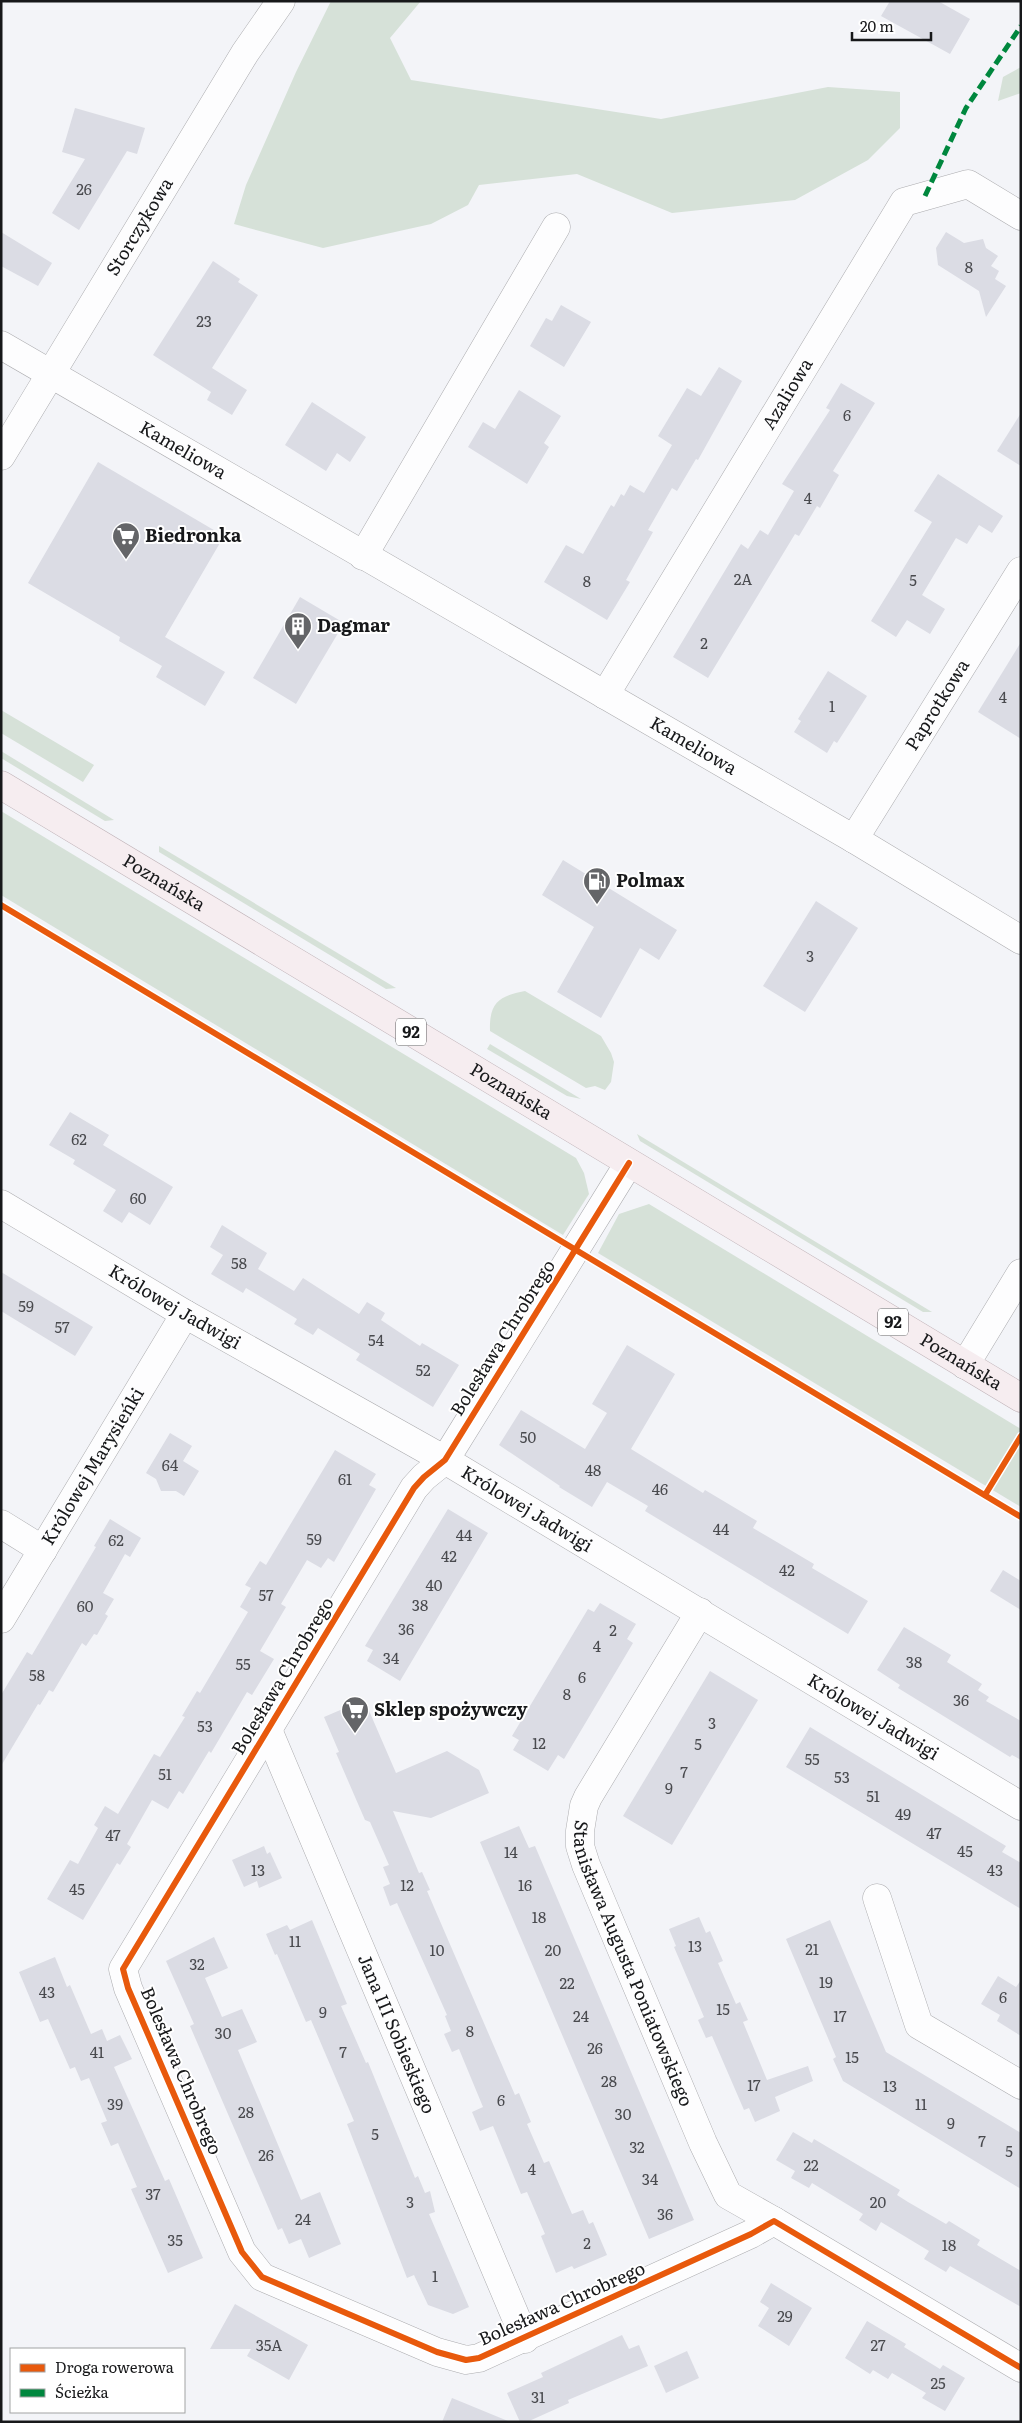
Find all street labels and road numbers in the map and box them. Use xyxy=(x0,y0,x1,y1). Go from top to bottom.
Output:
street label: Storczykowa xyxy=(98,172,179,280)
street label: Azaliowa xyxy=(754,352,818,434)
street label: Kameliowa xyxy=(135,413,232,485)
street label: Paprotkowa xyxy=(897,653,975,755)
street label: Kameliowa xyxy=(645,709,743,781)
street label: Poznańska xyxy=(118,846,211,917)
road number: 92 xyxy=(396,1019,426,1046)
street label: Poznańska xyxy=(465,1055,558,1126)
street label: Bolesława Chrobrego xyxy=(443,1254,561,1421)
street label: Królowej Jadwigi xyxy=(104,1256,247,1355)
road number: 92 xyxy=(878,1308,908,1335)
street label: Poznańska xyxy=(915,1325,1008,1396)
street label: Królowej Marysieńki xyxy=(34,1382,150,1550)
street label: Królowej Jadwigi xyxy=(457,1458,599,1558)
street label: Bolesława Chrobrego xyxy=(224,1591,340,1759)
street label: Królowej Jadwigi xyxy=(803,1666,945,1766)
street label: Stanisława Augusta Poniatowskiego xyxy=(568,1818,701,2110)
street label: Jana III Sobieskiego xyxy=(352,1949,443,2118)
street label: Bolesława Chrobrego xyxy=(135,1982,230,2159)
street label: Bolesława Chrobrego xyxy=(474,2254,649,2352)

